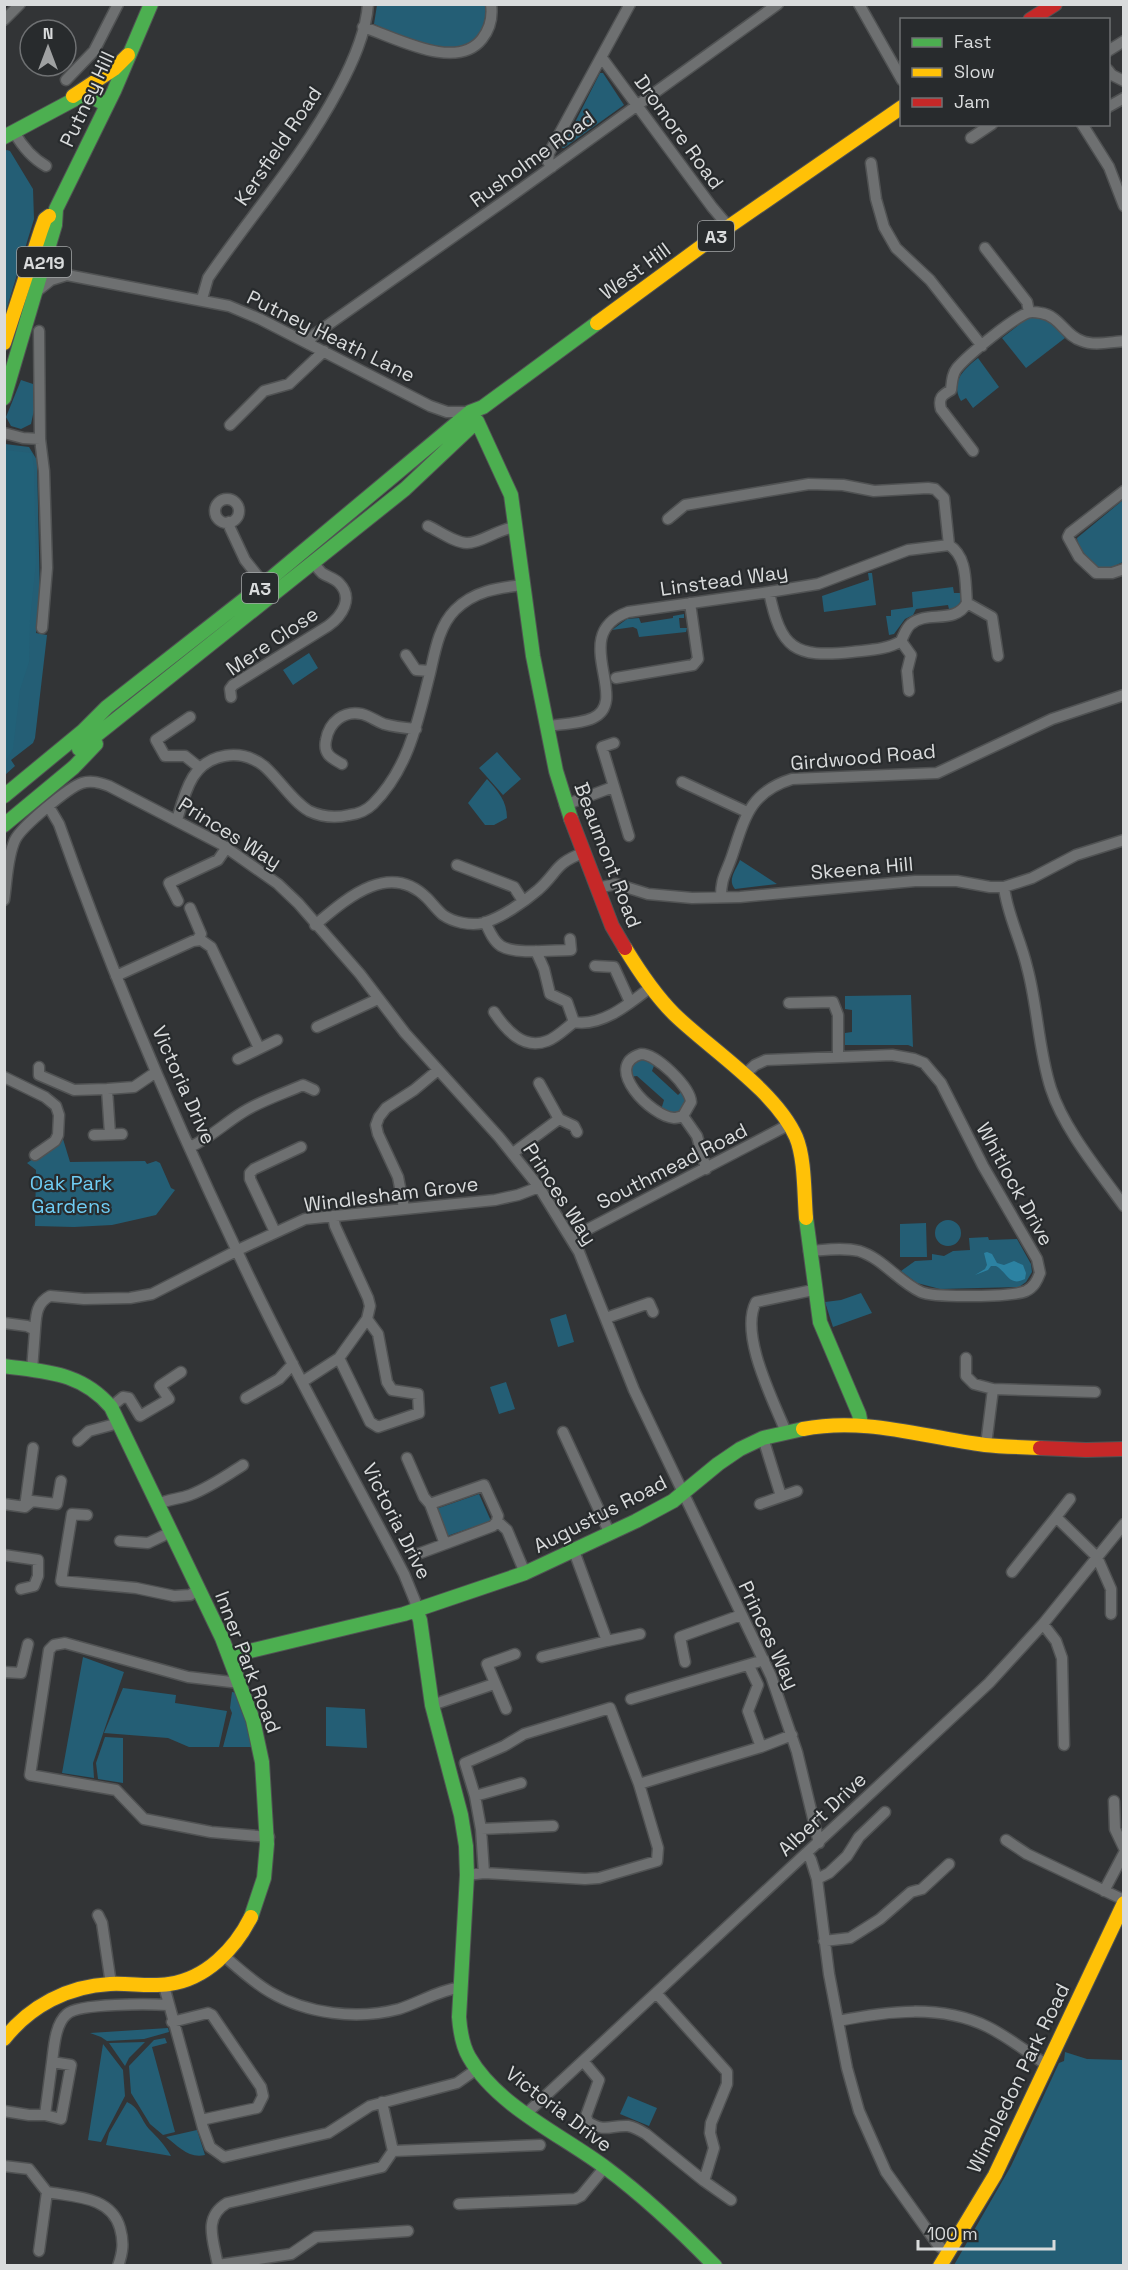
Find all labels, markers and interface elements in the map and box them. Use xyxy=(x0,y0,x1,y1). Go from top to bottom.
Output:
north arrow xyxy=(18,18,78,78)
legend xyxy=(900,18,1110,126)
text: N xyxy=(43,23,53,44)
text: Fast xyxy=(954,30,991,53)
street label: Putney Hill xyxy=(54,47,120,151)
text: Slow xyxy=(954,60,995,83)
street label: Dromore Road xyxy=(629,70,729,194)
street label: Kersfield Road xyxy=(229,81,327,211)
text: Jam xyxy=(954,90,990,113)
street label: Rusholme Road xyxy=(464,105,600,213)
road number: A3 xyxy=(698,221,734,251)
street label: West Hill xyxy=(594,237,676,305)
road number: A219 xyxy=(17,247,71,277)
street label: Putney Heath Lane xyxy=(243,284,419,388)
street label: Linstead Way xyxy=(658,558,790,602)
road number: A3 xyxy=(242,573,278,603)
street label: Mere Close xyxy=(221,601,323,681)
street label: Girdwood Road xyxy=(789,738,937,776)
street label: Beaumont Road xyxy=(568,779,648,931)
street label: Princes Way xyxy=(174,791,286,875)
street label: Skeena Hill xyxy=(810,851,914,885)
street label: Victoria Drive xyxy=(146,1022,222,1148)
street label: Southmead Road xyxy=(592,1117,752,1215)
street label: Whitlock Drive xyxy=(970,1118,1060,1250)
street label: Princes Way xyxy=(517,1138,603,1250)
park label: Oak Park Gardens xyxy=(30,1170,112,1219)
street label: Windlesham Grove xyxy=(302,1170,480,1218)
street label: Victoria Drive xyxy=(357,1458,437,1584)
street label: Augustus Road xyxy=(529,1469,671,1559)
street label: Princes Way xyxy=(733,1577,805,1693)
street label: Inner Park Road xyxy=(209,1587,287,1737)
street label: Albert Drive xyxy=(772,1766,872,1862)
street label: Wimbledon Park Road xyxy=(961,1979,1075,2177)
street label: Victoria Drive xyxy=(500,2060,618,2158)
scale bar xyxy=(918,2213,1054,2251)
text: 100 m xyxy=(927,2222,978,2245)

